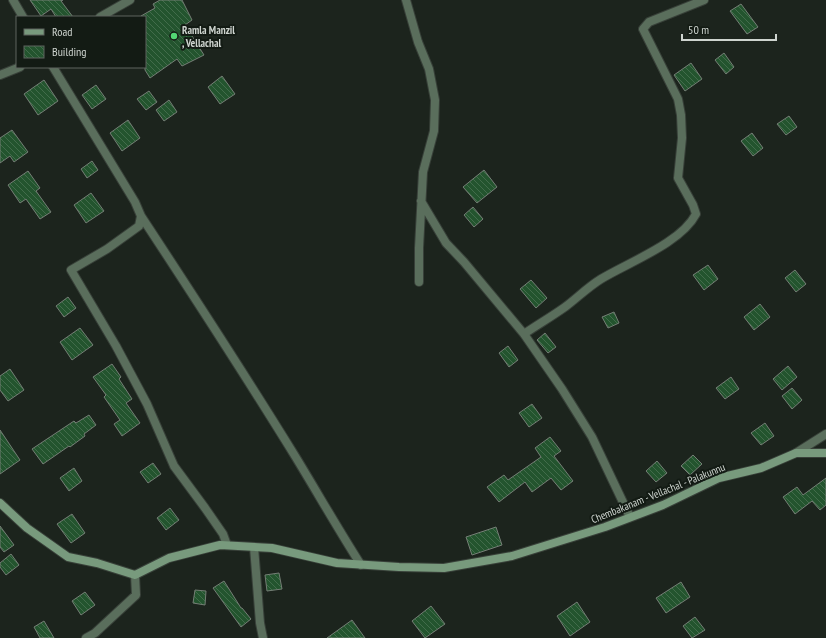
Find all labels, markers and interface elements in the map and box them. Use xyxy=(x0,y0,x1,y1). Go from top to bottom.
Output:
legend xyxy=(16,16,146,68)
scale bar xyxy=(682,16,776,42)
text: 50 m xyxy=(688,22,709,37)
place label: Ramla Manzil , Vellachal xyxy=(182,23,235,50)
text: Road xyxy=(52,24,72,39)
marker: Ramla Manzil , Vellachal xyxy=(169,31,179,41)
text: Building xyxy=(52,44,87,59)
street label: Chembakanam - Vellachal - Palakunnu xyxy=(589,460,727,526)

